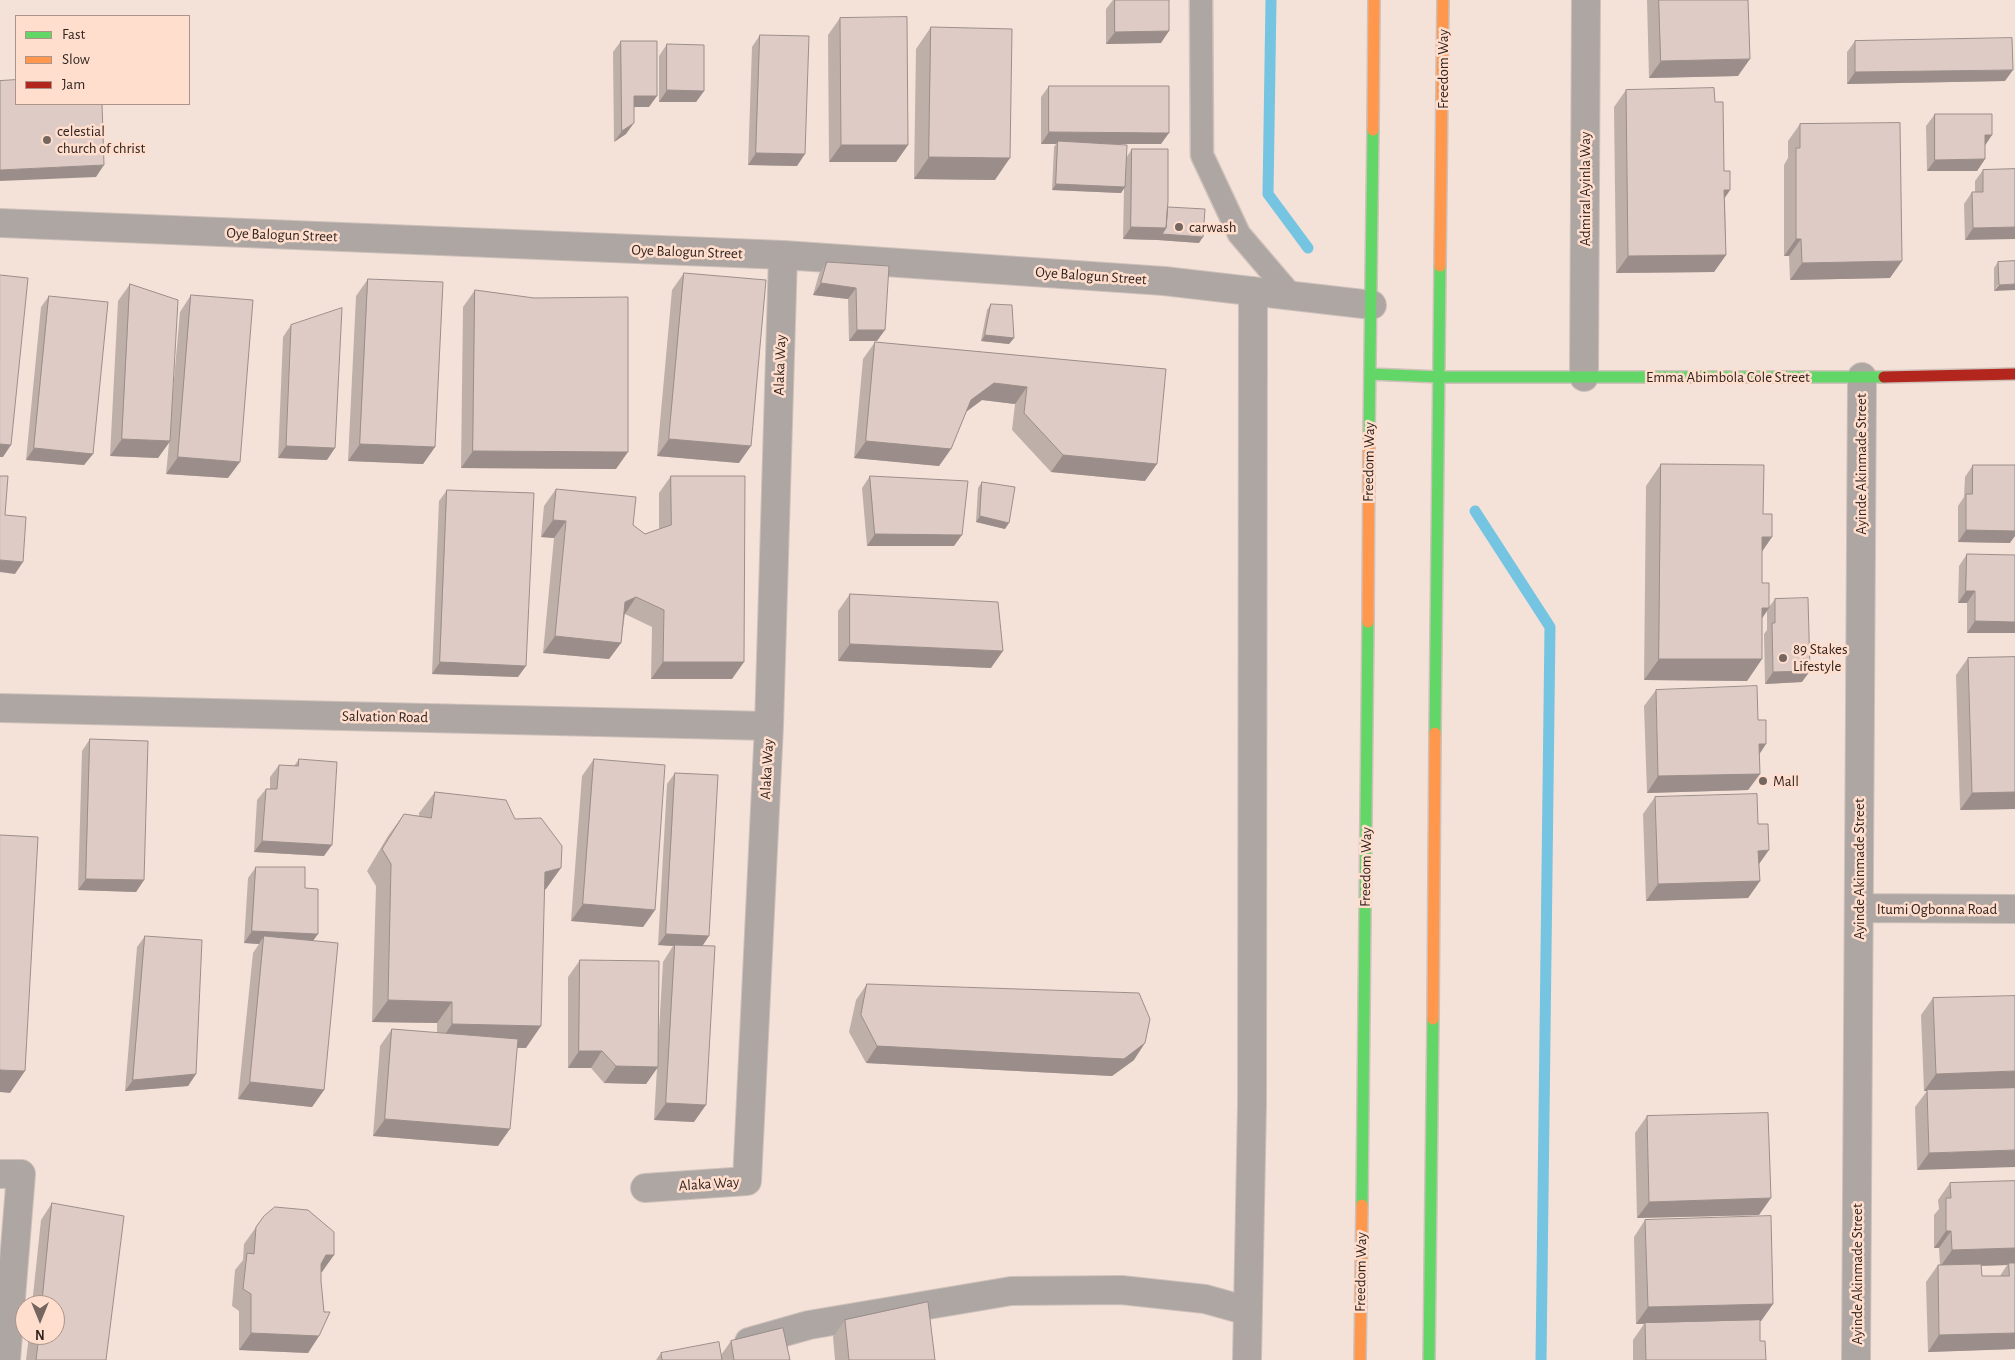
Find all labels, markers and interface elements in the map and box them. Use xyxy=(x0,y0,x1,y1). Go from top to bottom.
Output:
legend xyxy=(15,15,190,105)
text: Fast xyxy=(62,27,85,42)
street label: Freedom Way xyxy=(1434,29,1452,109)
text: Slow xyxy=(62,52,90,67)
text: Jam xyxy=(62,77,85,92)
place label: celestial church of christ xyxy=(57,122,145,157)
street label: Admiral Ayinla Way xyxy=(1576,132,1594,246)
marker: celestial church of christ xyxy=(41,134,53,146)
place label: carwash xyxy=(1189,218,1237,236)
marker: carwash xyxy=(1173,221,1185,233)
street label: Oye Balogun Street xyxy=(226,224,338,246)
street label: Oye Balogun Street xyxy=(631,241,743,263)
street label: Oye Balogun Street xyxy=(1035,263,1147,289)
street label: Alaka Way xyxy=(770,334,790,396)
street label: Emma Abimbola Cole Street xyxy=(1646,368,1810,386)
street label: Ayinde Akinmade Street xyxy=(1852,393,1870,535)
street label: Freedom Way xyxy=(1359,422,1379,502)
place label: 89 Stakes Lifestyle xyxy=(1793,640,1847,675)
marker: 89 Stakes Lifestyle xyxy=(1777,652,1789,664)
street label: Salvation Road xyxy=(342,707,428,727)
street label: Alaka Way xyxy=(756,738,778,800)
place label: Mall xyxy=(1773,772,1799,790)
marker: Mall xyxy=(1757,775,1769,787)
street label: Ayinde Akinmade Street xyxy=(1850,798,1868,940)
street label: Freedom Way xyxy=(1356,827,1376,907)
street label: Itumi Ogbonna Road xyxy=(1877,900,1997,918)
street label: Alaka Way xyxy=(678,1173,740,1195)
street label: Ayinde Akinmade Street xyxy=(1848,1203,1866,1345)
street label: Freedom Way xyxy=(1351,1232,1371,1312)
north arrow xyxy=(15,1295,65,1345)
text: N xyxy=(35,1327,45,1341)

